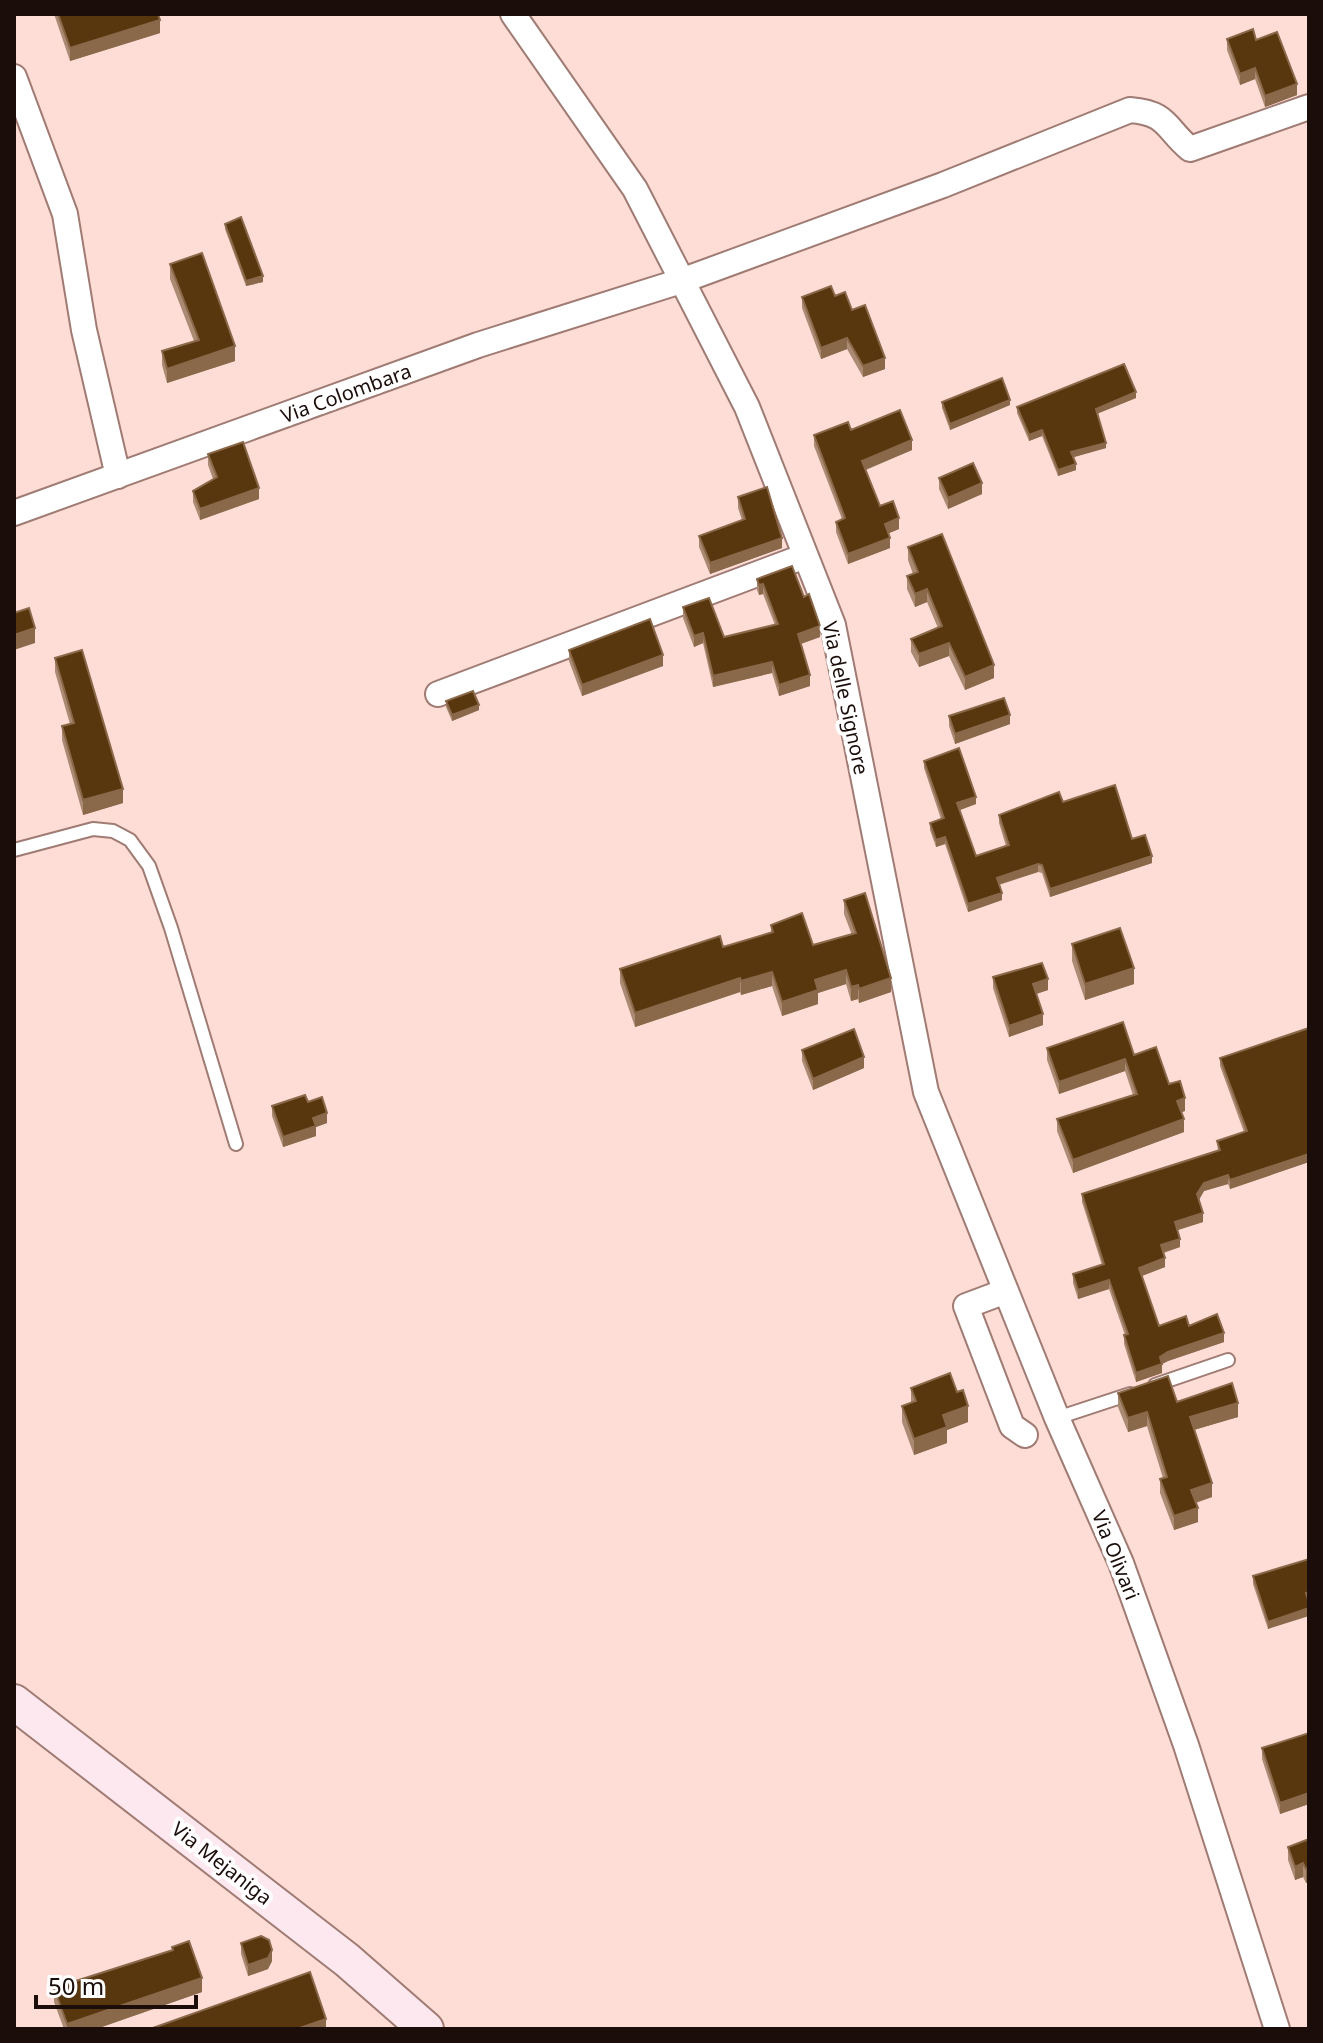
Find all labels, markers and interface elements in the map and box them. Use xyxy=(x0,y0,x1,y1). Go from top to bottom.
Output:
street label: Via Colombara xyxy=(277,357,415,429)
street label: Via delle Signore xyxy=(817,619,875,777)
street label: Via Olivari xyxy=(1086,1506,1146,1604)
street label: Via Mejaniga xyxy=(166,1815,278,1911)
scale bar xyxy=(36,1959,196,2009)
text: 50 m xyxy=(48,1969,104,2002)

